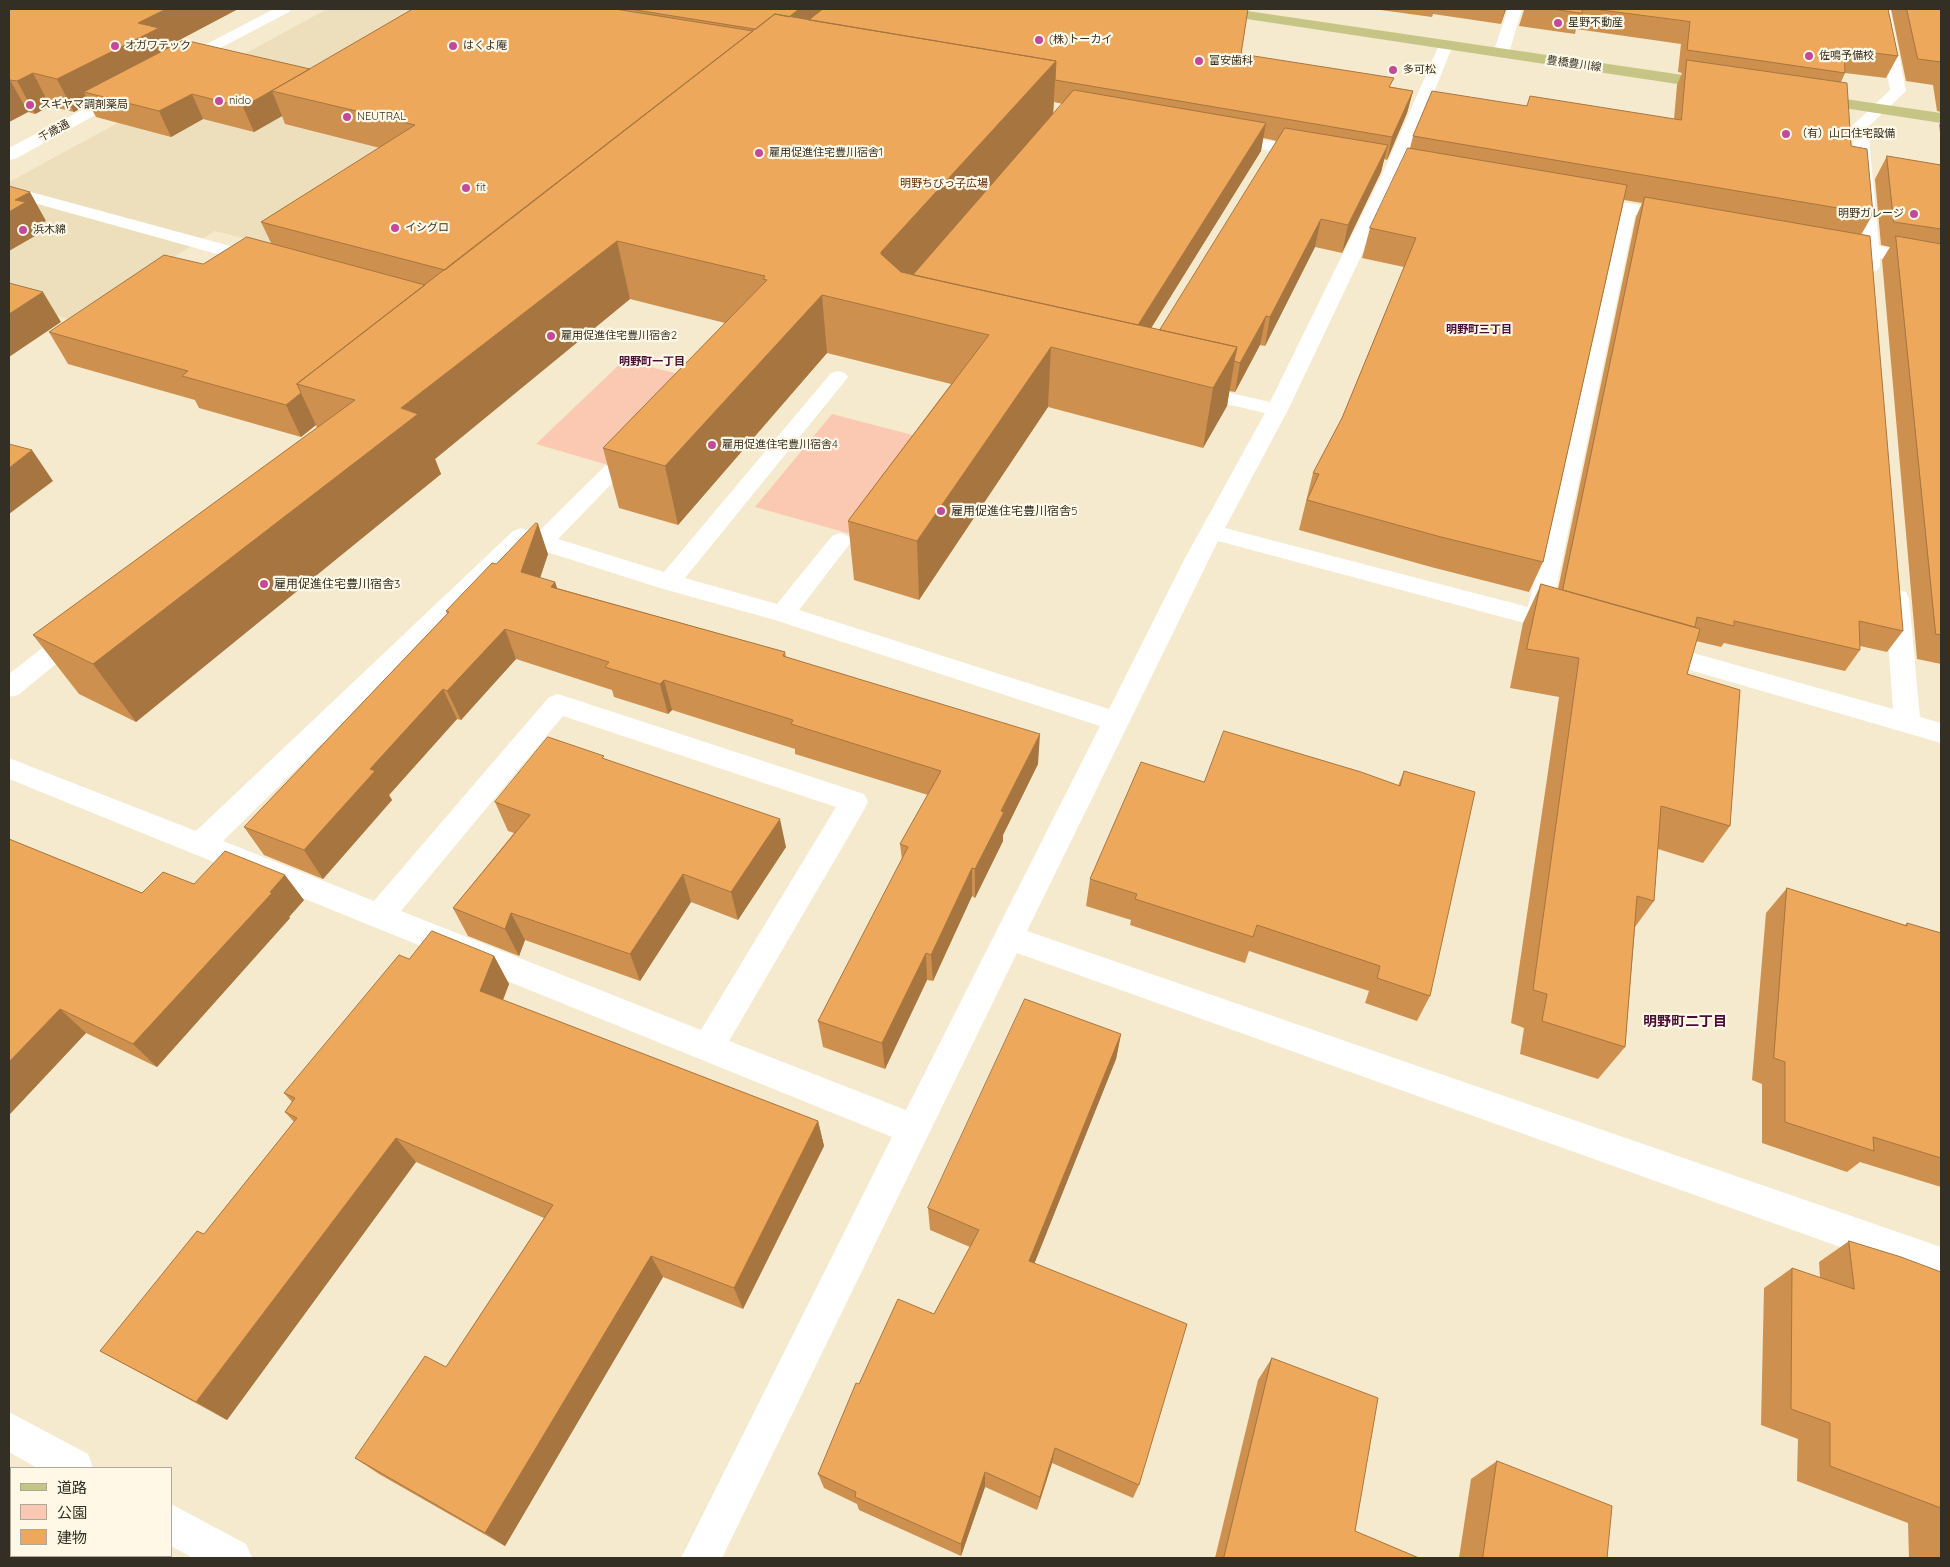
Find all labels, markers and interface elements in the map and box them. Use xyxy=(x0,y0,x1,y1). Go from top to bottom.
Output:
place label: 星野不動産 xyxy=(1568,16,1623,30)
marker: 星野不動産 xyxy=(1552,17,1564,29)
place label: (株)トーカイ xyxy=(1049,33,1112,47)
marker: (株)トーカイ xyxy=(1033,34,1045,46)
place label: オガワテック xyxy=(125,39,191,53)
place label: はくよ庵 xyxy=(463,39,507,53)
marker: オガワテック xyxy=(109,40,121,52)
marker: はくよ庵 xyxy=(447,40,459,52)
place label: 佐鳴予備校 xyxy=(1819,49,1874,63)
marker: 佐鳴予備校 xyxy=(1803,50,1815,62)
place label: 富安歯科 xyxy=(1209,54,1253,68)
street label: 豊橋豊川線 xyxy=(1546,54,1602,74)
marker: 富安歯科 xyxy=(1193,55,1205,67)
place label: 多可松 xyxy=(1403,63,1436,77)
marker: 多可松 xyxy=(1387,64,1399,76)
place label: nido xyxy=(229,94,251,108)
marker: nido xyxy=(213,95,225,107)
place label: スギヤマ調剤薬局 xyxy=(40,98,128,112)
marker: スギヤマ調剤薬局 xyxy=(24,99,36,111)
place label: NEUTRAL xyxy=(357,110,406,124)
marker: NEUTRAL xyxy=(341,111,353,123)
street label: 千歳通 xyxy=(36,117,72,145)
place label: （有）山口住宅設備 xyxy=(1796,127,1895,141)
marker: （有）山口住宅設備 xyxy=(1780,128,1792,140)
place label: 雇用促進住宅豊川宿舎1 xyxy=(769,146,883,160)
marker: 雇用促進住宅豊川宿舎1 xyxy=(753,147,765,159)
park label: 明野ちびっ子広場 xyxy=(900,177,988,191)
place label: fit xyxy=(476,181,486,195)
marker: fit xyxy=(460,182,472,194)
place label: 明野ガレージ xyxy=(1838,207,1904,221)
marker: 明野ガレージ xyxy=(1908,208,1920,220)
place label: イシグロ xyxy=(405,221,449,235)
marker: イシグロ xyxy=(389,222,401,234)
place label: 浜木綿 xyxy=(33,223,66,237)
marker: 浜木綿 xyxy=(17,224,29,236)
district label: 明野町三丁目 xyxy=(1446,323,1512,337)
place label: 雇用促進住宅豊川宿舎2 xyxy=(561,329,677,343)
marker: 雇用促進住宅豊川宿舎2 xyxy=(545,330,557,342)
district label: 明野町一丁目 xyxy=(619,355,685,369)
place label: 雇用促進住宅豊川宿舎4 xyxy=(722,438,838,452)
marker: 雇用促進住宅豊川宿舎4 xyxy=(706,439,718,451)
place label: 雇用促進住宅豊川宿舎5 xyxy=(951,504,1078,518)
marker: 雇用促進住宅豊川宿舎5 xyxy=(935,505,947,517)
place label: 雇用促進住宅豊川宿舎3 xyxy=(274,577,400,591)
marker: 雇用促進住宅豊川宿舎3 xyxy=(258,578,270,590)
district label: 明野町二丁目 xyxy=(1643,1014,1727,1030)
legend xyxy=(10,1467,172,1557)
text: 道路 xyxy=(57,1478,87,1497)
text: 公園 xyxy=(57,1503,87,1522)
text: 建物 xyxy=(57,1528,87,1547)

